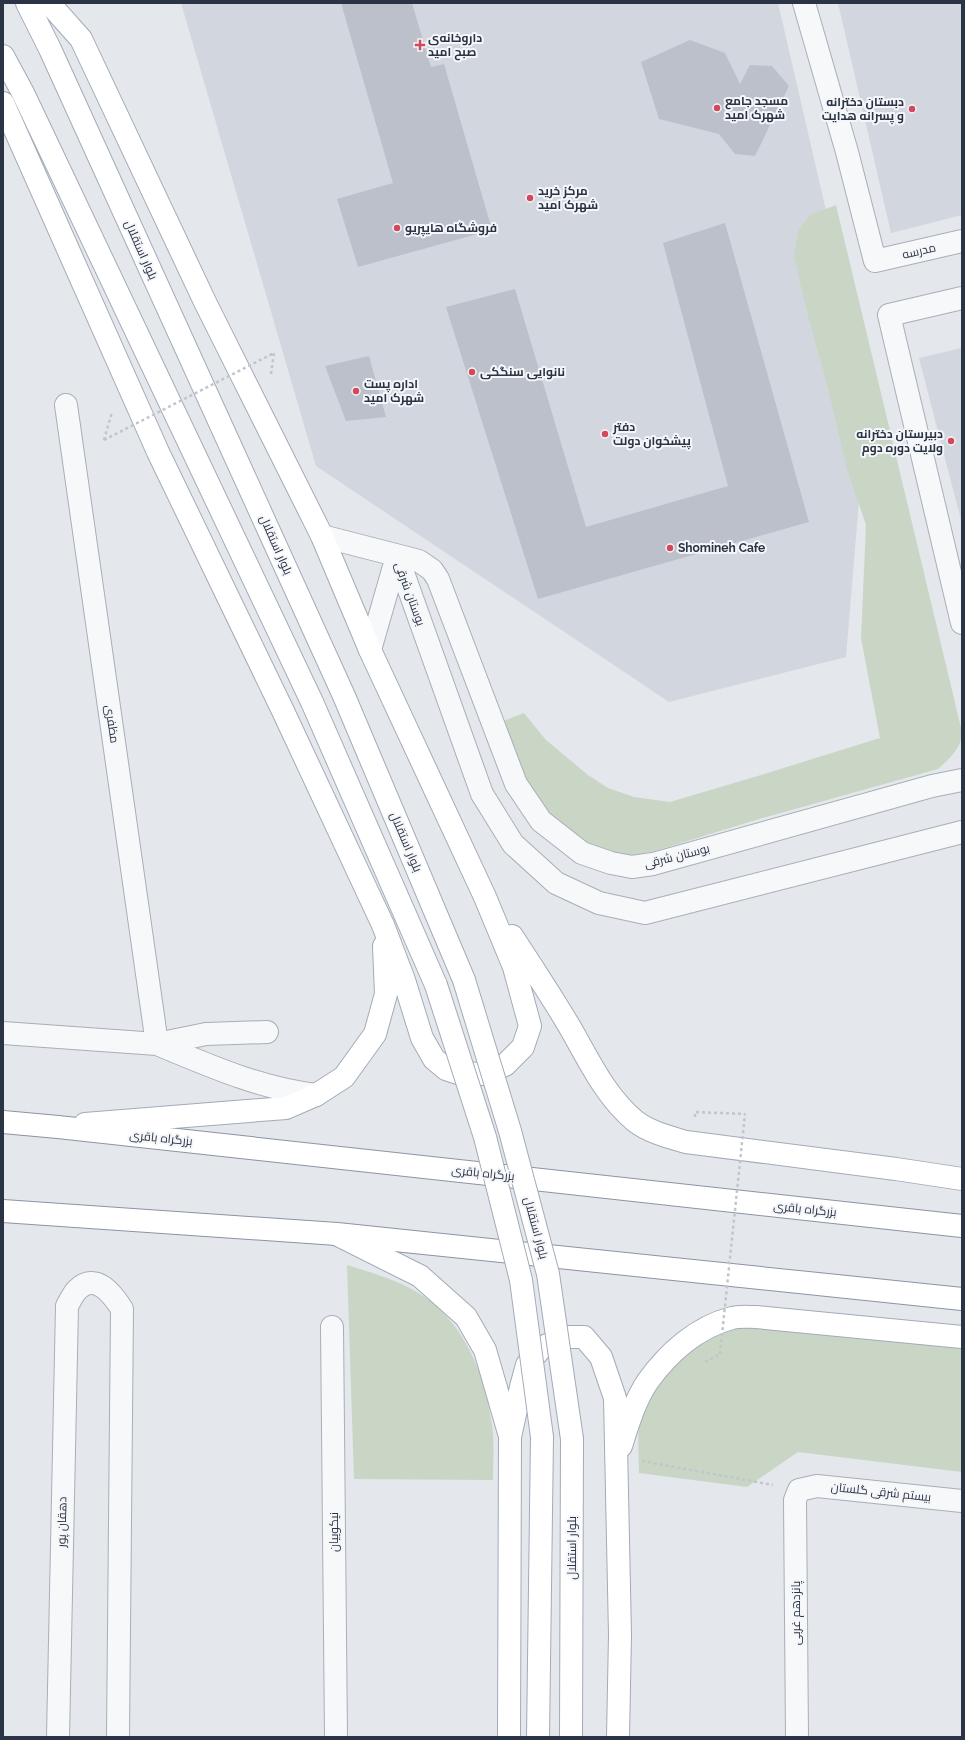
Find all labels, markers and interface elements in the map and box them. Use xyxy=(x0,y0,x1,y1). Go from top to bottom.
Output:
place label: داروخانه‌ی صبح امید xyxy=(428,31,482,61)
marker: داروخانه‌ی صبح امید xyxy=(415,40,425,50)
place label: مسجد جامع شهرک امید xyxy=(725,94,788,123)
place label: دبستان دخترانه و پسرانه هدایت xyxy=(822,95,904,125)
marker: مسجد جامع شهرک امید xyxy=(712,103,722,113)
marker: دبستان دخترانه و پسرانه هدایت xyxy=(907,104,917,114)
place label: مرکز خرید شهرک امید xyxy=(538,184,598,213)
marker: مرکز خرید شهرک امید xyxy=(525,193,535,203)
street label: بلوار استقلال xyxy=(122,218,160,282)
place label: فروشگاه هایپریو xyxy=(405,221,497,237)
marker: فروشگاه هایپریو xyxy=(392,223,402,233)
street label: مدرسه xyxy=(901,240,937,262)
place label: نانوایی سنگکی xyxy=(480,365,565,380)
marker: نانوایی سنگکی xyxy=(467,367,477,377)
place label: اداره پست شهرک امید xyxy=(364,377,424,406)
marker: اداره پست شهرک امید xyxy=(351,386,361,396)
place label: دفتر پیشخوان دولت xyxy=(612,420,692,450)
place label: دبیرستان دخترانه ولایت دوره دوم xyxy=(856,427,943,456)
marker: دفتر پیشخوان دولت xyxy=(600,429,610,439)
marker: دبیرستان دخترانه ولایت دوره دوم xyxy=(946,436,956,446)
street label: بلوار استقلال xyxy=(257,513,295,577)
place label: Shomineh Cafe xyxy=(678,541,765,555)
marker: Shomineh Cafe xyxy=(665,543,675,553)
street label: بوستان شرقی xyxy=(392,560,428,628)
street label: مظفری xyxy=(102,704,122,744)
street label: بلوار استقلال xyxy=(387,810,425,874)
street label: بوستان شرقی xyxy=(643,841,711,871)
street label: بزرگراه باقری xyxy=(129,1128,193,1148)
street label: بزرگراه باقری xyxy=(451,1163,515,1183)
street label: بلوار استقلال xyxy=(521,1195,551,1261)
street label: بزرگراه باقری xyxy=(773,1199,837,1219)
street label: بیستم شرقی گلستان xyxy=(830,1480,932,1505)
street label: دهقان پور xyxy=(55,1496,71,1549)
street label: نیکوییان xyxy=(327,1512,341,1552)
street label: بلوار استقلال xyxy=(565,1516,579,1580)
street label: پانزدهم غربی xyxy=(789,1580,805,1645)

